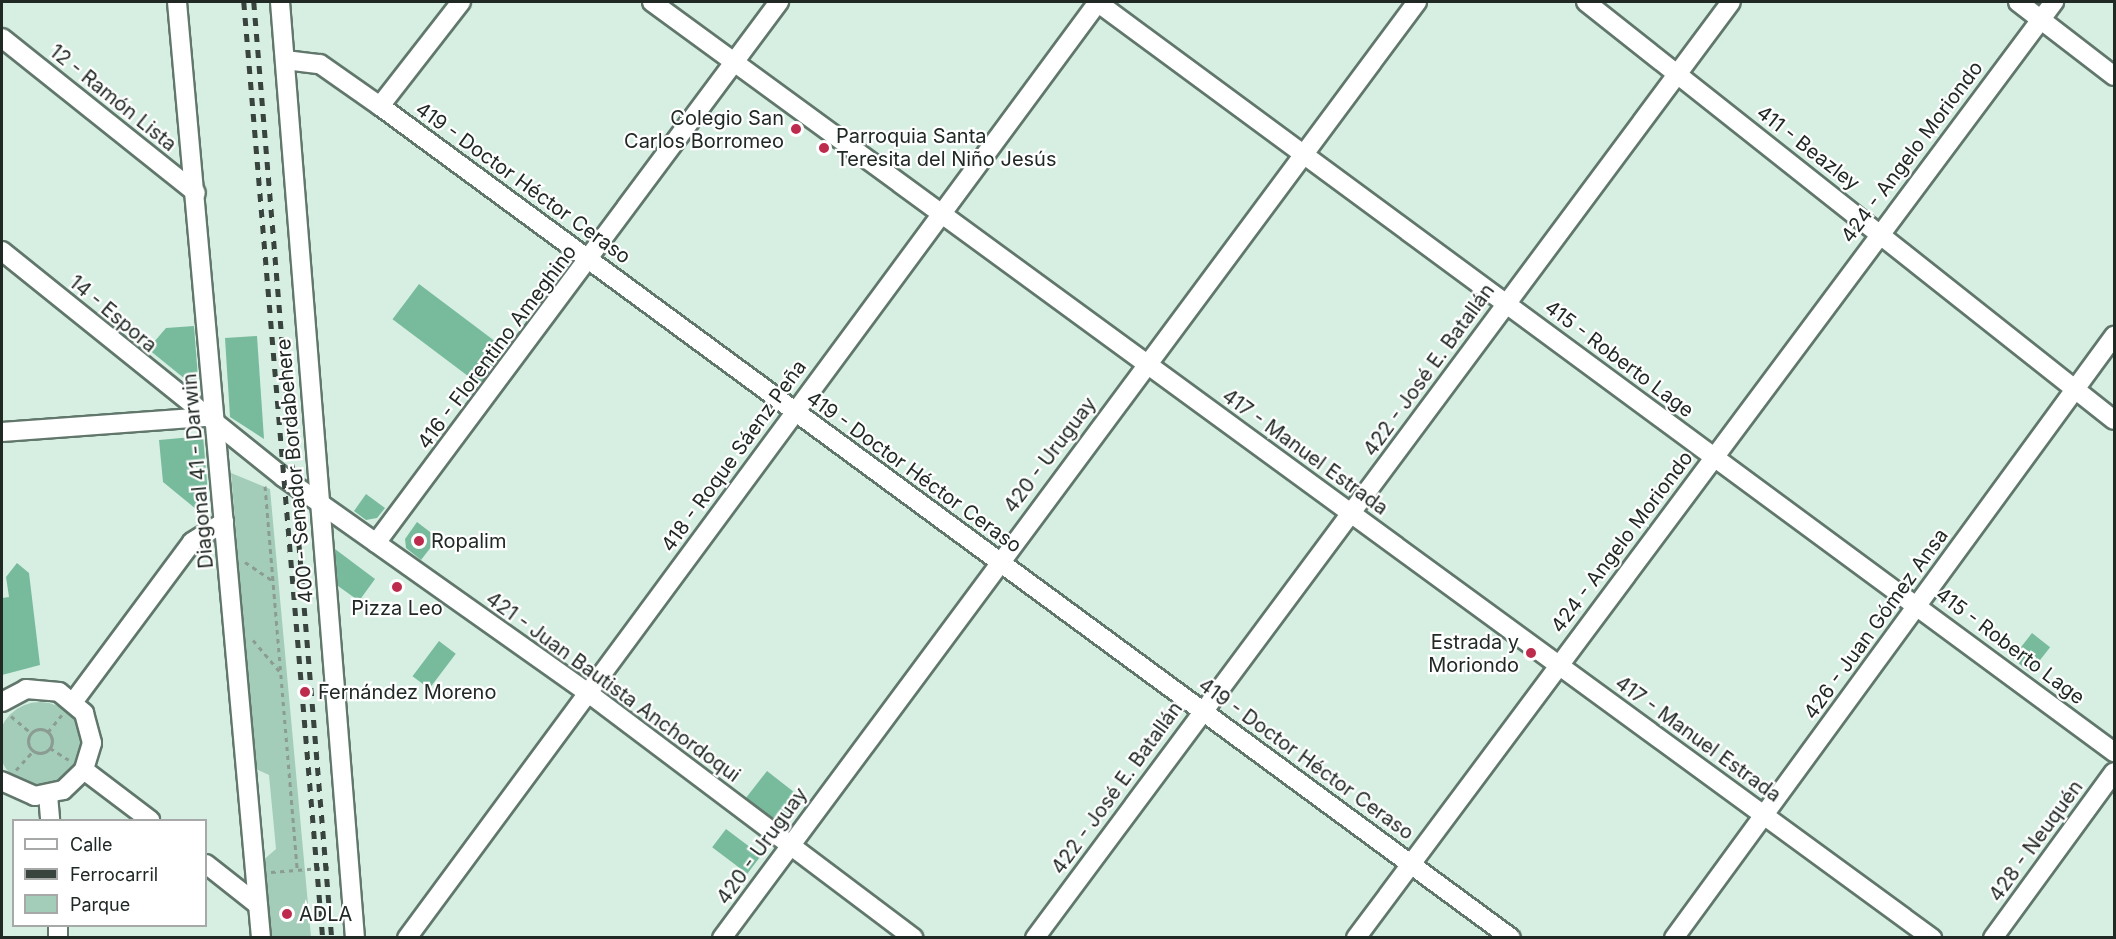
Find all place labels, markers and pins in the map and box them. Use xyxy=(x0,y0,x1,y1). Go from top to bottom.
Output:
place label: Colegio San Carlos Borromeo xyxy=(624,106,784,153)
marker: Colegio San Carlos Borromeo xyxy=(789,122,803,136)
place label: Parroquia Santa Teresita del Niño Jesús xyxy=(836,124,1056,171)
marker: Parroquia Santa Teresita del Niño Jesús xyxy=(817,141,831,155)
place label: Ropalim xyxy=(431,529,506,553)
marker: Ropalim xyxy=(412,534,426,548)
marker: Pizza Leo xyxy=(390,580,404,594)
place label: Pizza Leo xyxy=(351,596,443,620)
place label: Estrada y Moriondo xyxy=(1428,630,1519,677)
marker: Estrada y Moriondo xyxy=(1524,646,1538,660)
place label: Fernández Moreno xyxy=(318,680,496,704)
marker: Fernández Moreno xyxy=(296,683,314,701)
place label: ADLA xyxy=(299,902,352,926)
marker: ADLA xyxy=(280,907,294,921)

